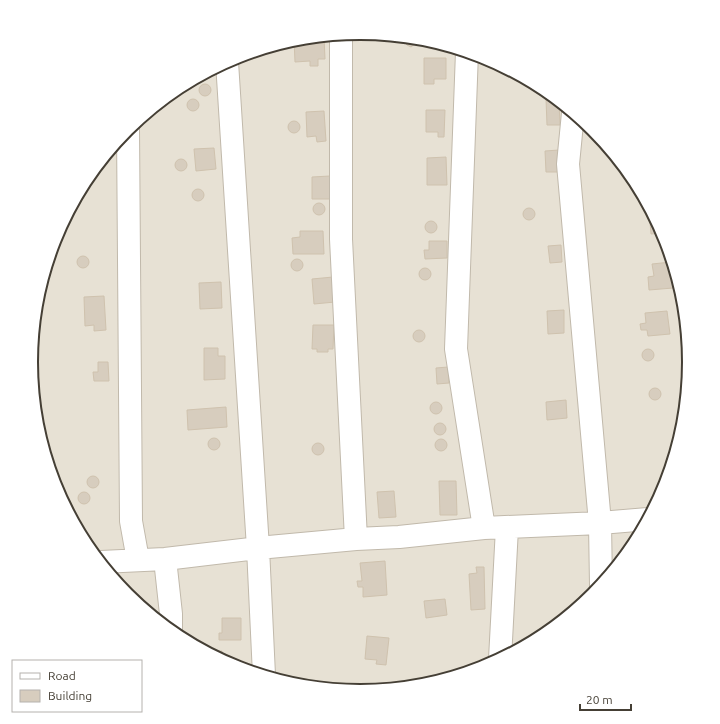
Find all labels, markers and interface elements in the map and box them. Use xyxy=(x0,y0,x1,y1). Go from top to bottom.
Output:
legend xyxy=(12,660,142,712)
text: Road xyxy=(48,669,76,682)
scale bar xyxy=(580,686,631,712)
text: Building xyxy=(48,689,92,702)
text: 20 m xyxy=(586,693,613,706)

